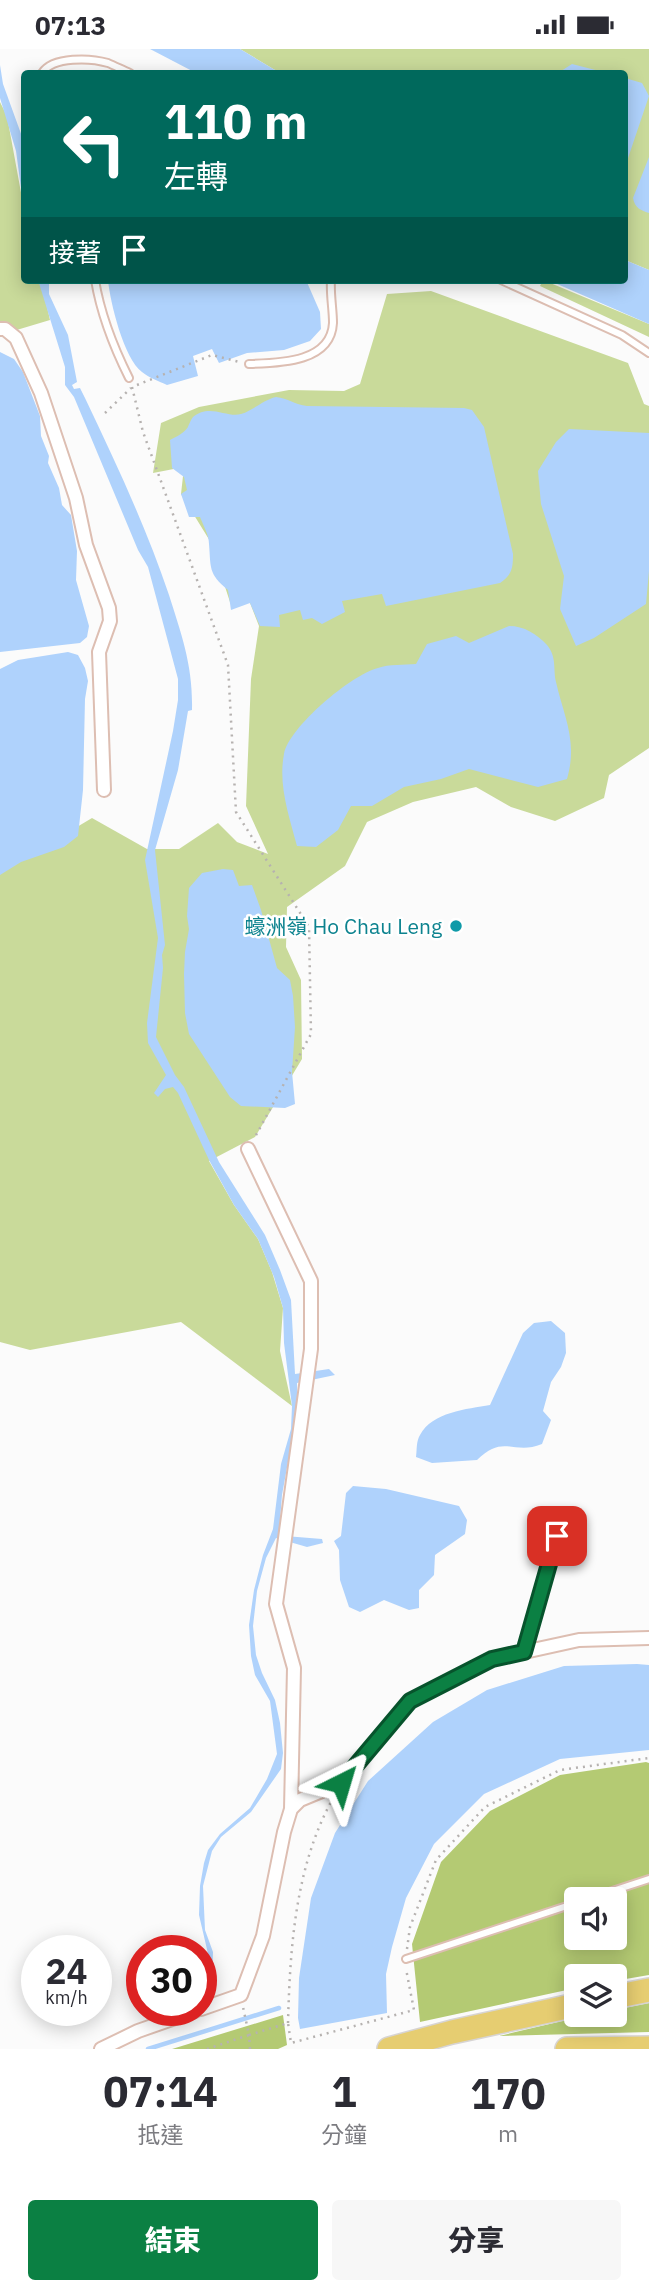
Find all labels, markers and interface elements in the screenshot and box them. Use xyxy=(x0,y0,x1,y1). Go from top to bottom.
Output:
text: 07:13 xyxy=(35,8,106,42)
text: 110 m xyxy=(164,89,308,152)
icon: left xyxy=(49,98,140,189)
text: 左轉 xyxy=(164,155,228,197)
icon: arrive xyxy=(115,231,153,269)
text: 接著 xyxy=(49,235,101,269)
place label: 蠔洲嶺 Ho Chau Leng xyxy=(245,912,442,940)
marker: 蠔洲嶺 Ho Chau Leng xyxy=(448,918,464,934)
pin xyxy=(527,1506,587,1566)
icon: arrive xyxy=(538,1517,576,1555)
position arrow xyxy=(304,1746,378,1820)
map controls xyxy=(564,1887,627,2027)
button: sound xyxy=(564,1887,627,1950)
speed limit sign: 30 xyxy=(126,1935,217,2026)
text: 24 xyxy=(45,1948,88,1994)
button: layers xyxy=(564,1964,627,2027)
text: km/h xyxy=(45,1986,88,2009)
text: 07:14 xyxy=(103,2064,218,2119)
text: 1 xyxy=(331,2064,357,2119)
text: 170 xyxy=(470,2066,546,2121)
text: m xyxy=(498,2118,518,2148)
text: 抵達 xyxy=(138,2119,184,2149)
text: 分鐘 xyxy=(321,2119,367,2149)
button: 結束 xyxy=(28,2200,318,2280)
button: 分享 xyxy=(332,2200,621,2280)

